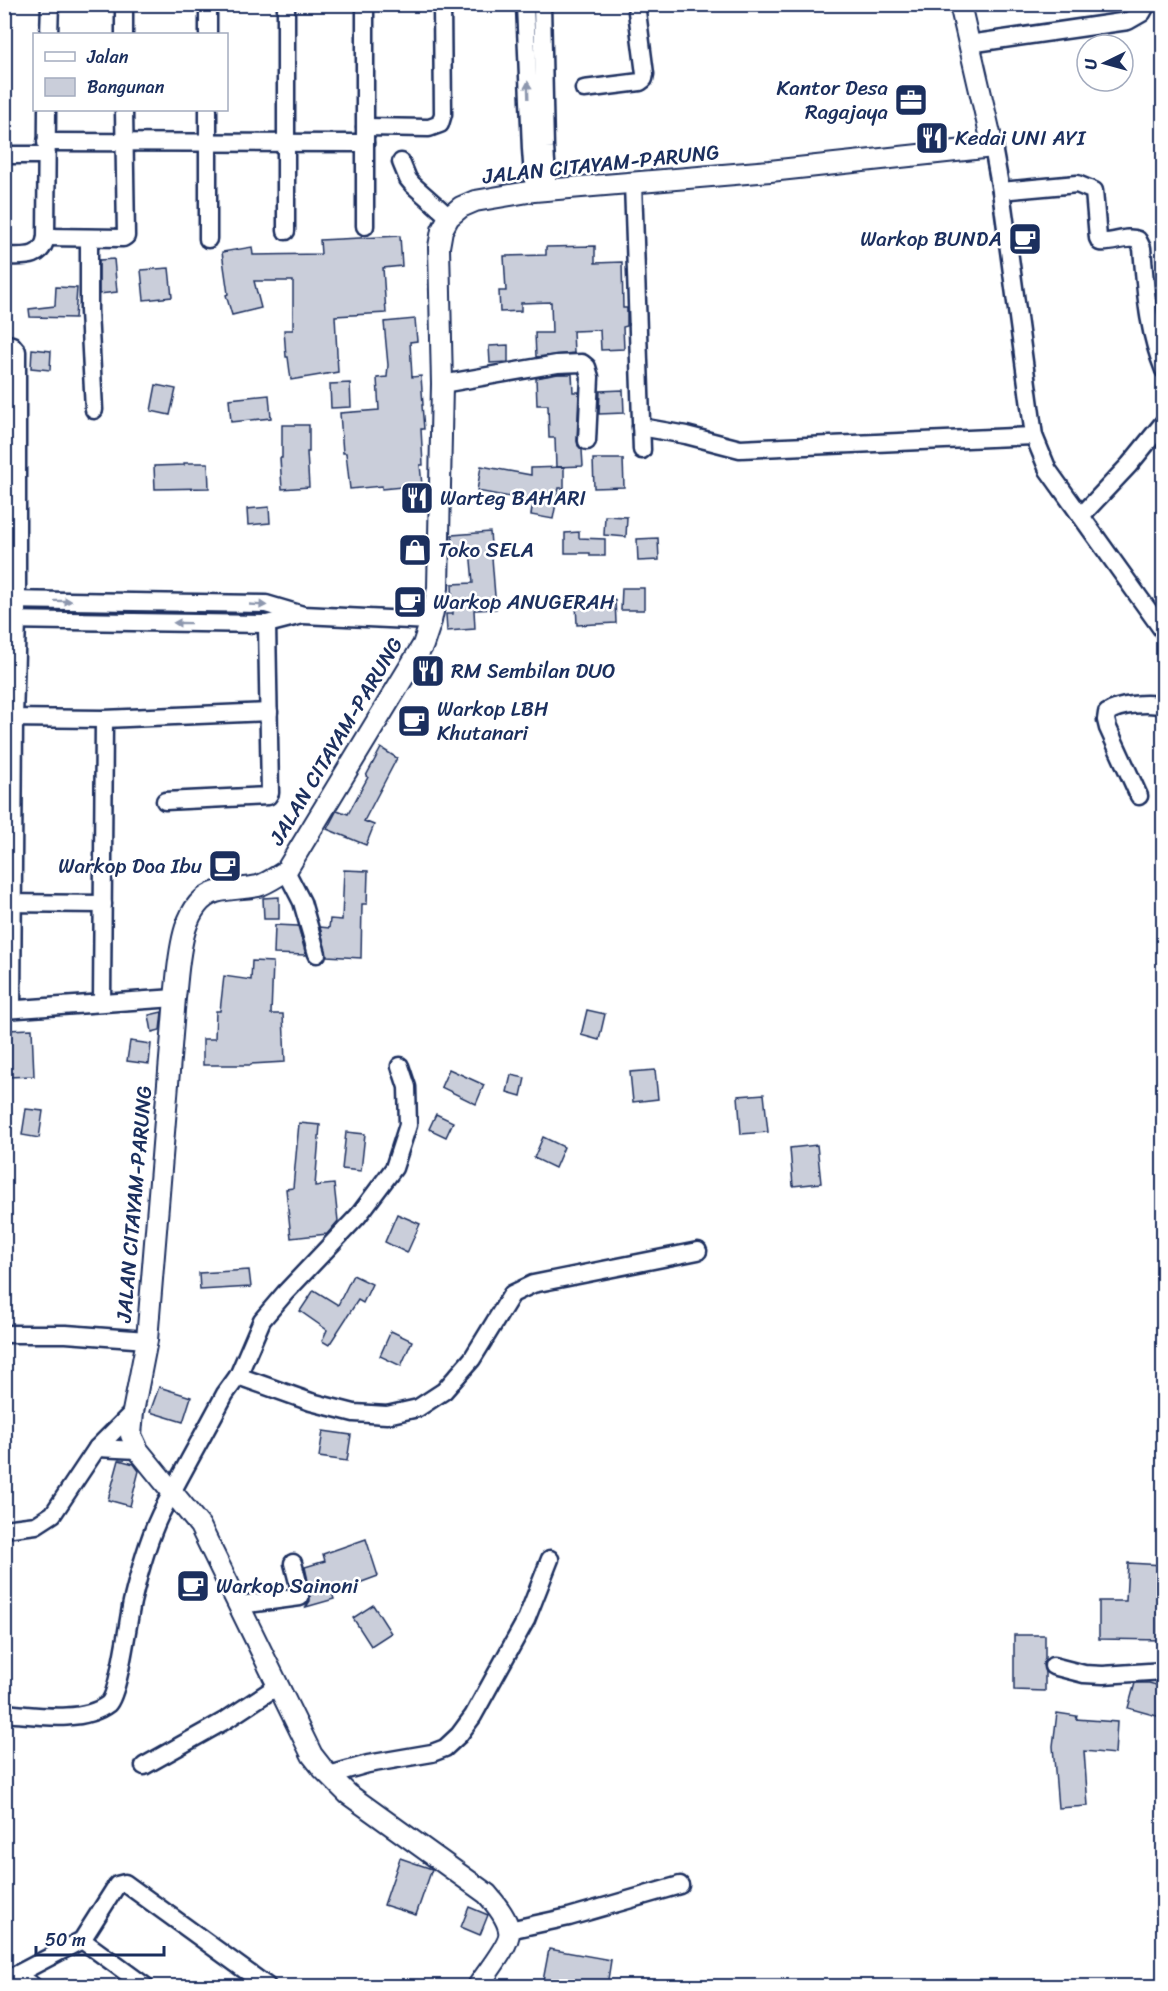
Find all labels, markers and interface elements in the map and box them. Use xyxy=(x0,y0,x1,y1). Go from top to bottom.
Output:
legend xyxy=(33,33,228,111)
north arrow xyxy=(1075,33,1135,93)
text: Jalan xyxy=(86,41,129,73)
text: U xyxy=(1076,56,1105,71)
place label: Kantor Desa Ragajaya xyxy=(777,69,888,131)
text: Bangunan xyxy=(87,71,165,103)
one-way arrow xyxy=(524,81,533,100)
office icon: Kantor Desa Ragajaya xyxy=(893,82,929,118)
place label: Kedai UNI AYI xyxy=(955,119,1087,157)
restaurant icon: Kedai UNI AYI xyxy=(914,120,950,156)
street label: JALAN CITAYAM-PARUNG xyxy=(480,133,721,195)
place label: Warkop BUNDA xyxy=(860,220,1002,258)
cafe icon: Warkop BUNDA xyxy=(1007,221,1043,257)
place label: Warteg BAHARI xyxy=(440,479,586,517)
restaurant icon: Warteg BAHARI xyxy=(399,480,435,516)
place label: Toko SELA xyxy=(438,531,534,569)
shop icon: Toko SELA xyxy=(397,532,433,568)
place label: Warkop ANUGERAH xyxy=(433,583,615,621)
cafe icon: Warkop ANUGERAH xyxy=(392,584,428,620)
one-way arrow xyxy=(53,596,72,606)
one-way arrow xyxy=(248,600,267,609)
one-way arrow xyxy=(173,618,192,628)
street label: JALAN CITAYAM-PARUNG xyxy=(258,629,414,854)
place label: RM Sembilan DUO xyxy=(451,652,616,690)
restaurant icon: RM Sembilan DUO xyxy=(410,653,446,689)
place label: Warkop LBH Khutanari xyxy=(437,690,549,752)
cafe icon: Warkop LBH Khutanari xyxy=(396,703,432,739)
place label: Warkop Doa Ibu xyxy=(58,847,203,885)
cafe icon: Warkop Doa Ibu xyxy=(207,848,243,884)
street label: JALAN CITAYAM-PARUNG xyxy=(105,1084,163,1325)
place label: Warkop Sainoni xyxy=(216,1567,360,1605)
cafe icon: Warkop Sainoni xyxy=(175,1568,211,1604)
scale bar xyxy=(36,1919,164,1957)
text: 50 m xyxy=(45,1924,86,1956)

